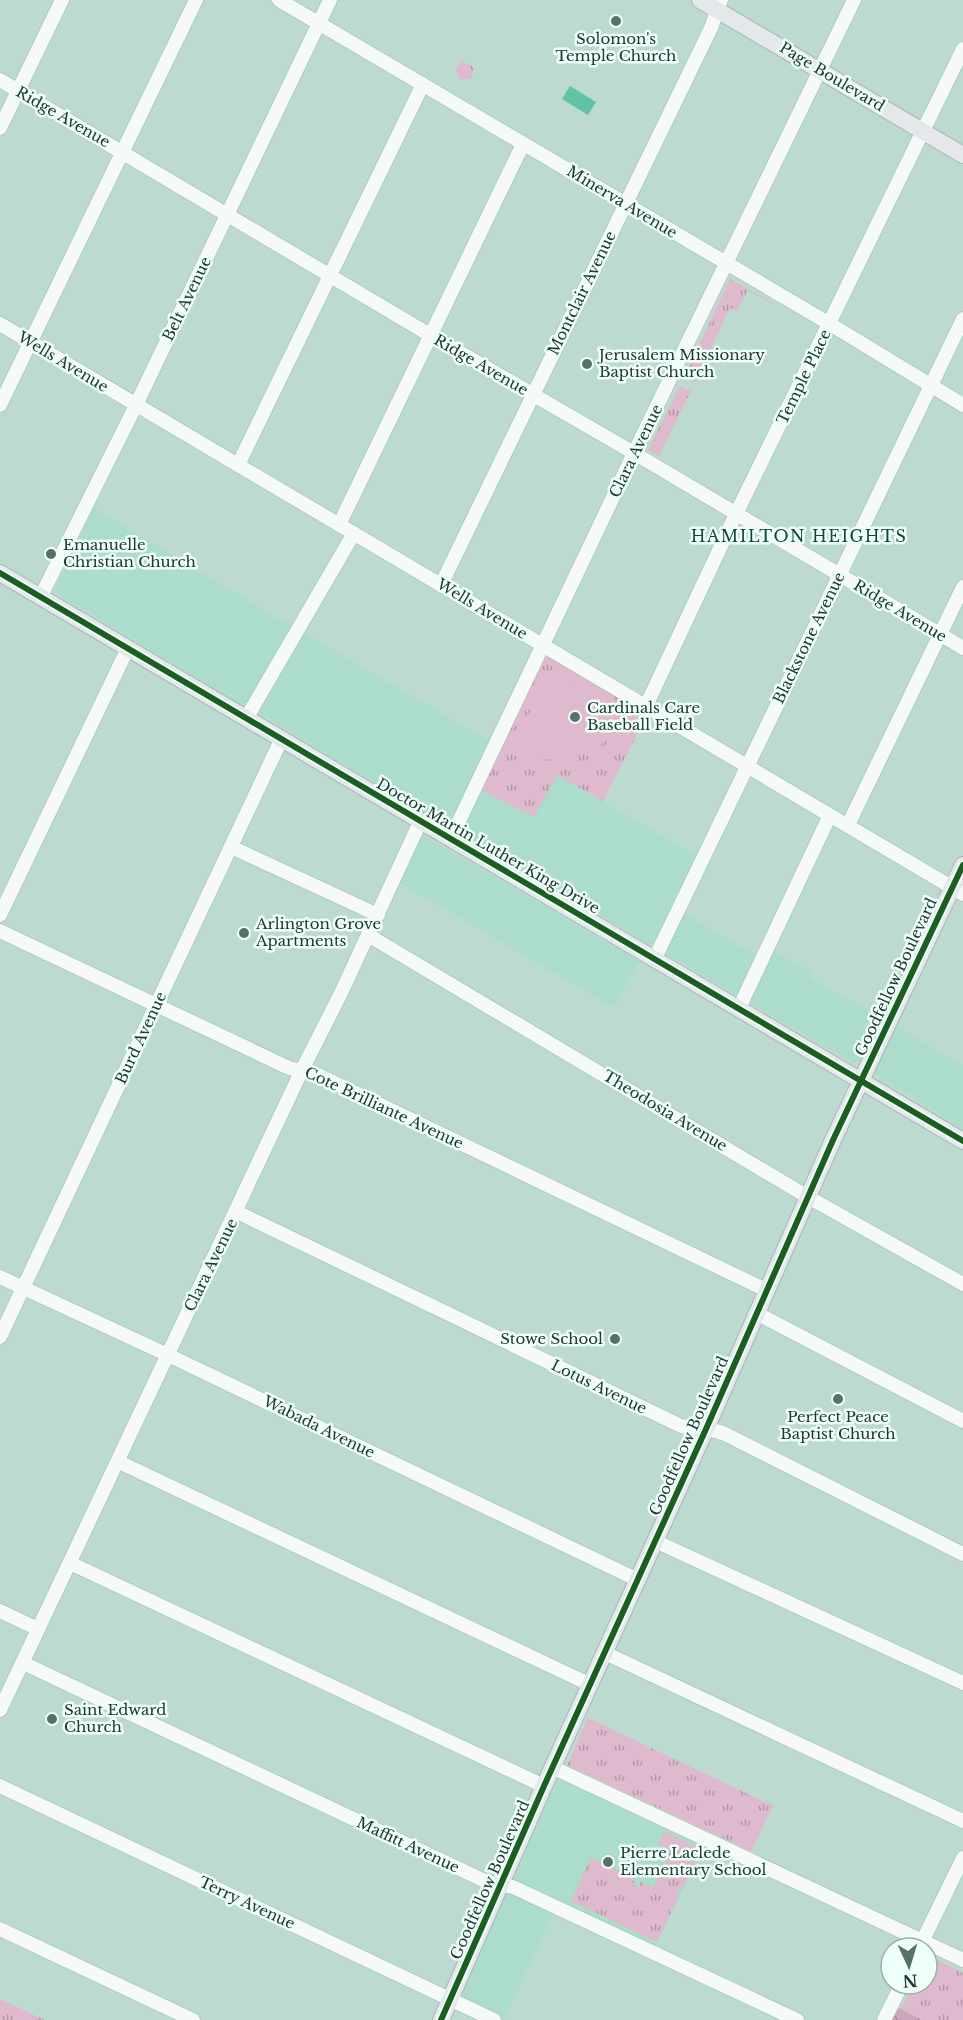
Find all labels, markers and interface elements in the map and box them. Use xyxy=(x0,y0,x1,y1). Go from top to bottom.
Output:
marker: Solomon's Temple Church xyxy=(609,14,623,28)
place label: Solomon's Temple Church xyxy=(556,29,676,65)
street label: Page Boulevard xyxy=(776,38,888,115)
street label: Ridge Avenue xyxy=(13,82,114,151)
street label: Minerva Avenue xyxy=(564,161,681,242)
street label: Montclair Avenue xyxy=(543,228,620,358)
street label: Belt Avenue xyxy=(158,254,215,344)
street label: Temple Place xyxy=(772,326,835,427)
street label: Wells Avenue xyxy=(14,327,112,396)
street label: Ridge Avenue xyxy=(431,330,532,399)
place label: Jerusalem Missionary Baptist Church xyxy=(597,345,765,381)
marker: Jerusalem Missionary Baptist Church xyxy=(580,357,594,371)
street label: Clara Avenue xyxy=(605,401,666,500)
district label: HAMILTON HEIGHTS xyxy=(691,526,907,546)
place label: Emanuelle Christian Church xyxy=(63,535,196,571)
marker: Emanuelle Christian Church xyxy=(44,547,58,561)
street label: Blackstone Avenue xyxy=(768,569,849,707)
street label: Wells Avenue xyxy=(433,574,531,643)
street label: Ridge Avenue xyxy=(850,575,950,646)
place label: Cardinals Care Baseball Field xyxy=(587,698,700,734)
marker: Cardinals Care Baseball Field xyxy=(568,710,582,724)
street label: Doctor Martin Luther King Drive xyxy=(373,774,603,917)
street label: Goodfellow Boulevard xyxy=(851,895,941,1059)
place label: Arlington Grove Apartments xyxy=(255,914,381,950)
marker: Arlington Grove Apartments xyxy=(237,926,251,940)
street label: Burd Avenue xyxy=(111,989,170,1087)
street label: Cote Brilliante Avenue xyxy=(302,1062,467,1153)
street label: Theodosia Avenue xyxy=(600,1066,731,1155)
street label: Clara Avenue xyxy=(180,1215,241,1314)
place label: Stowe School xyxy=(500,1329,603,1348)
marker: Stowe School xyxy=(608,1332,622,1346)
street label: Goodfellow Boulevard xyxy=(645,1353,732,1518)
street label: Lotus Avenue xyxy=(548,1355,650,1418)
street label: Wabada Avenue xyxy=(259,1391,378,1462)
marker: Perfect Peace Baptist Church xyxy=(831,1392,845,1406)
place label: Perfect Peace Baptist Church xyxy=(780,1407,896,1443)
place label: Saint Edward Church xyxy=(64,1700,166,1736)
marker: Saint Edward Church xyxy=(45,1712,59,1726)
street label: Goodfellow Boulevard xyxy=(446,1797,533,1962)
street label: Maffitt Avenue xyxy=(354,1812,463,1877)
place label: Pierre Laclede Elementary School xyxy=(620,1843,767,1879)
marker: Pierre Laclede Elementary School xyxy=(601,1855,615,1869)
street label: Terry Avenue xyxy=(196,1872,298,1933)
north arrow xyxy=(879,1936,939,1996)
text: N xyxy=(902,1970,918,1991)

